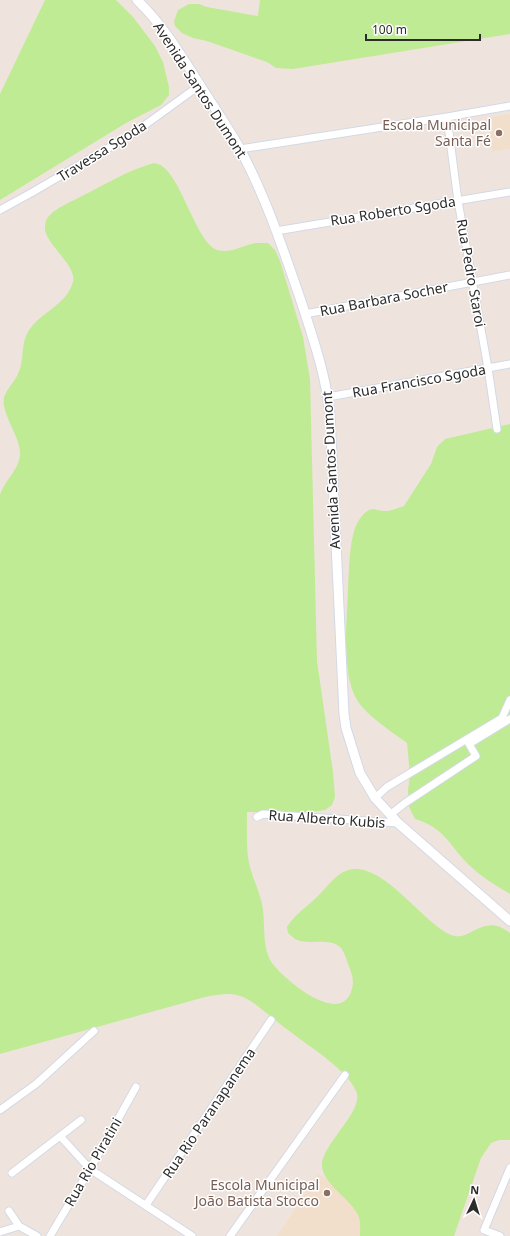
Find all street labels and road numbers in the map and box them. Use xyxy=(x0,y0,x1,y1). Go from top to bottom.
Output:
street label: Avenida Santos Dumont xyxy=(149,18,252,161)
street label: Travessa Sgoda xyxy=(54,116,150,186)
street label: Rua Roberto Sgoda xyxy=(329,191,457,230)
street label: Rua Pedro Staroi xyxy=(453,217,490,329)
street label: Rua Barbara Socher xyxy=(318,277,450,320)
street label: Rua Francisco Sgoda xyxy=(351,359,487,402)
street label: Avenida Santos Dumont xyxy=(317,390,344,550)
street label: Rua Alberto Kubis xyxy=(268,805,386,832)
street label: Rua Rio Paranapanema xyxy=(158,1044,259,1182)
street label: Rua Rio Piratini xyxy=(59,1114,126,1210)

